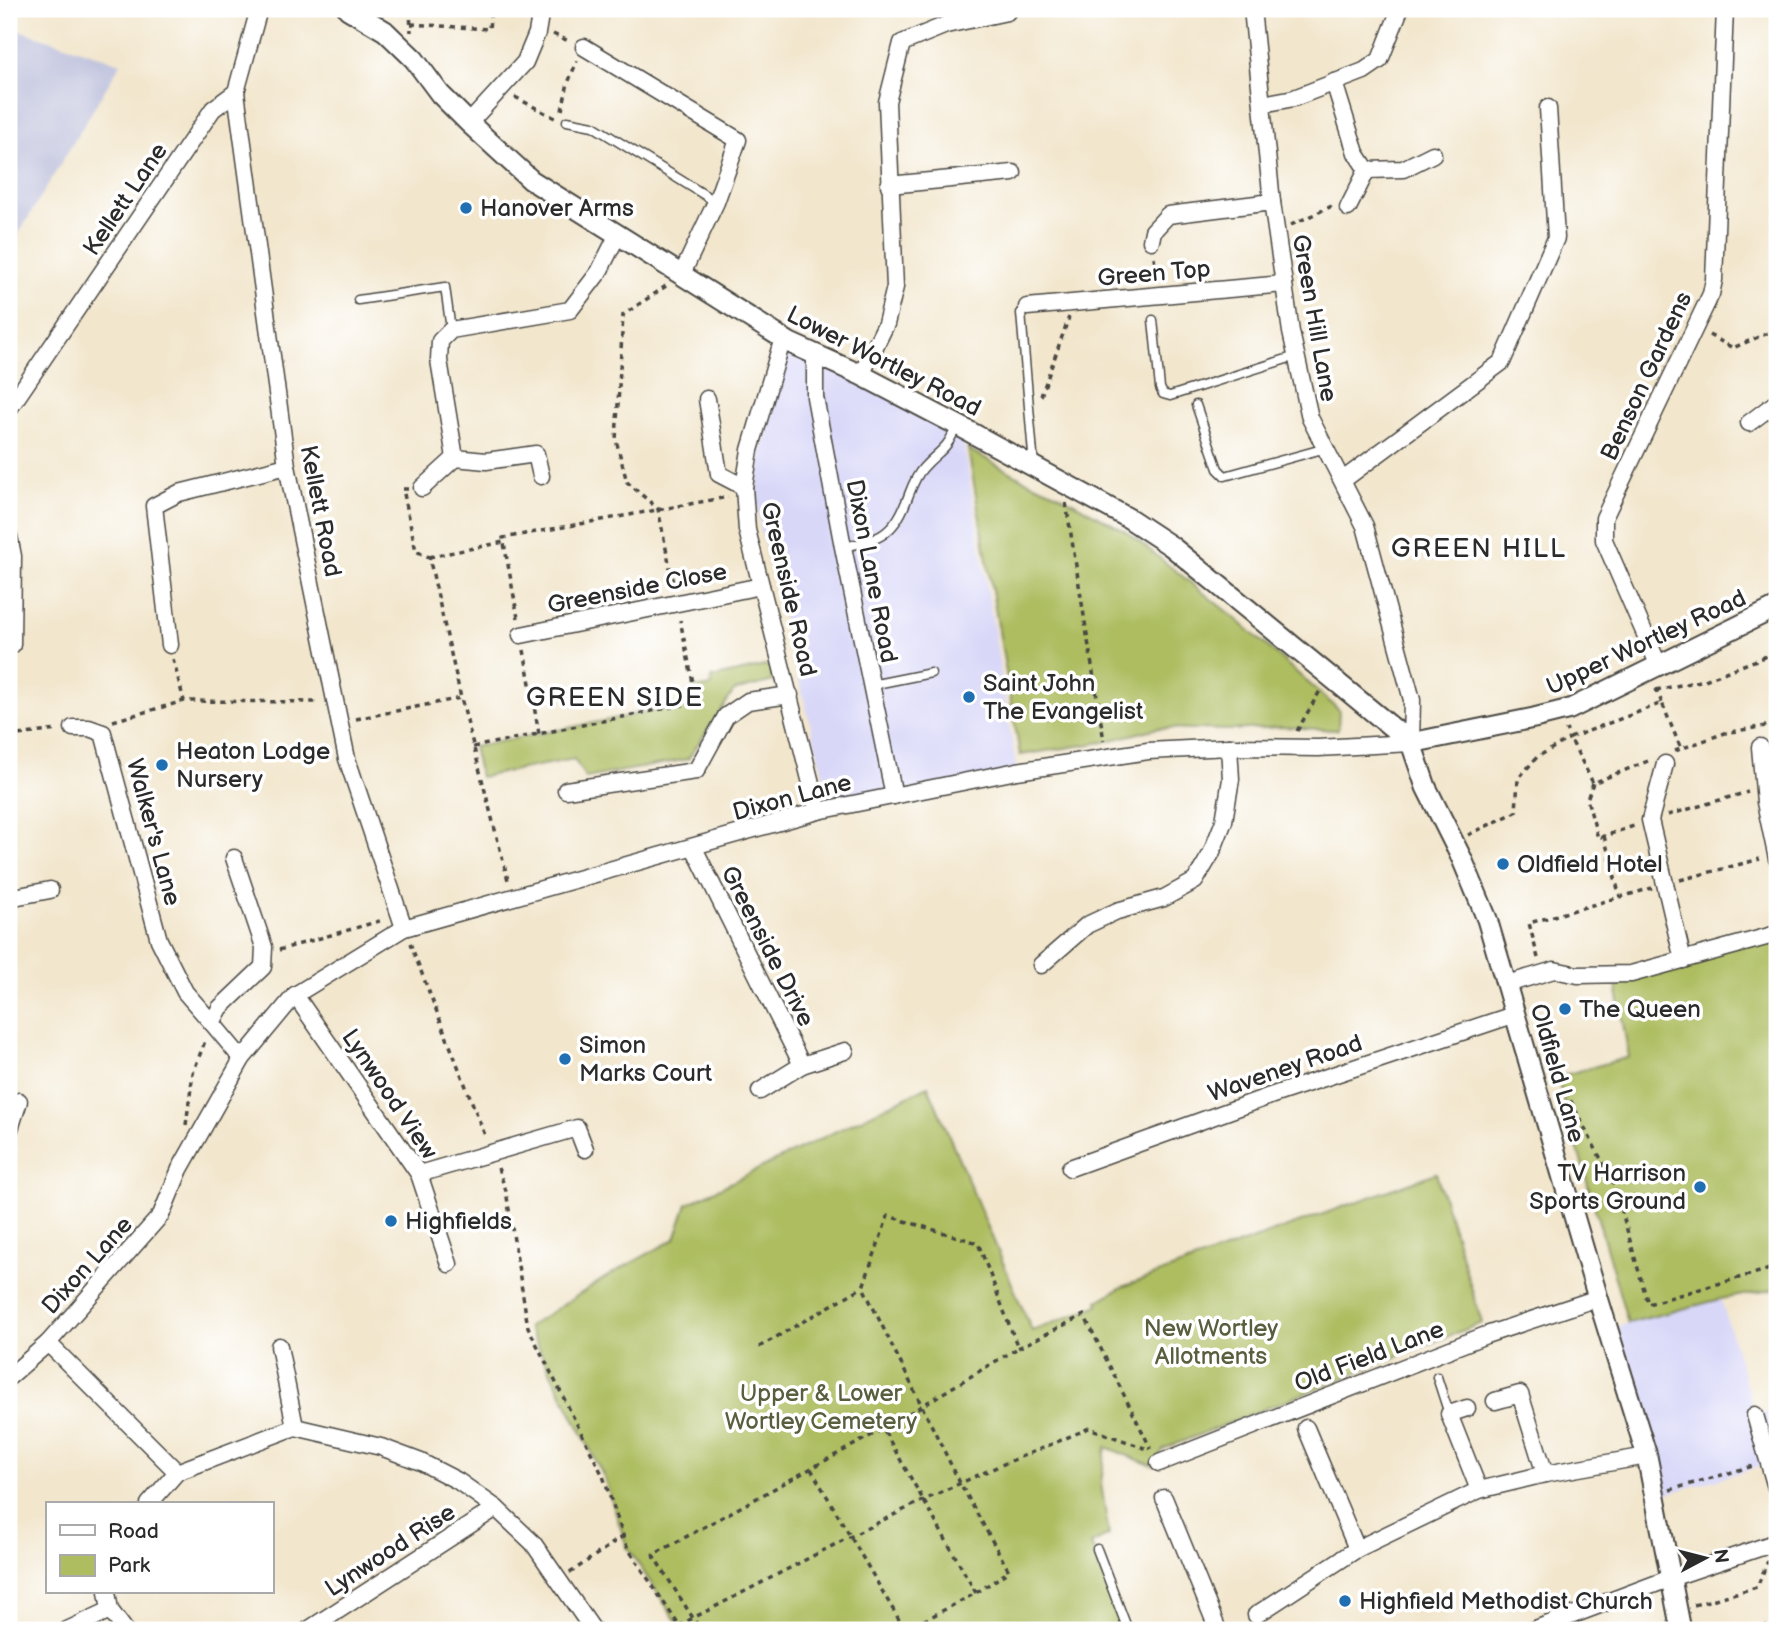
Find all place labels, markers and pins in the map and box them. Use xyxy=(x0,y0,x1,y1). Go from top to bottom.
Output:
place label: Hanover Arms xyxy=(480,194,634,223)
marker: Hanover Arms xyxy=(458,200,474,216)
place label: Saint John The Evangelist xyxy=(983,669,1144,726)
marker: Saint John The Evangelist xyxy=(961,689,977,705)
place label: Heaton Lodge Nursery xyxy=(176,737,330,794)
marker: Heaton Lodge Nursery xyxy=(154,757,170,773)
place label: Oldfield Hotel xyxy=(1517,850,1663,879)
marker: Oldfield Hotel xyxy=(1495,856,1511,872)
place label: The Queen xyxy=(1579,995,1701,1024)
marker: The Queen xyxy=(1557,1001,1573,1017)
place label: Simon Marks Court xyxy=(579,1031,713,1088)
marker: Simon Marks Court xyxy=(557,1051,573,1067)
place label: TV Harrison Sports Ground xyxy=(1529,1159,1686,1216)
marker: TV Harrison Sports Ground xyxy=(1692,1179,1708,1195)
place label: Highfields xyxy=(405,1207,512,1236)
marker: Highfields xyxy=(383,1213,399,1229)
place label: Highfield Methodist Church xyxy=(1359,1587,1653,1616)
marker: Highfield Methodist Church xyxy=(1337,1593,1353,1609)

